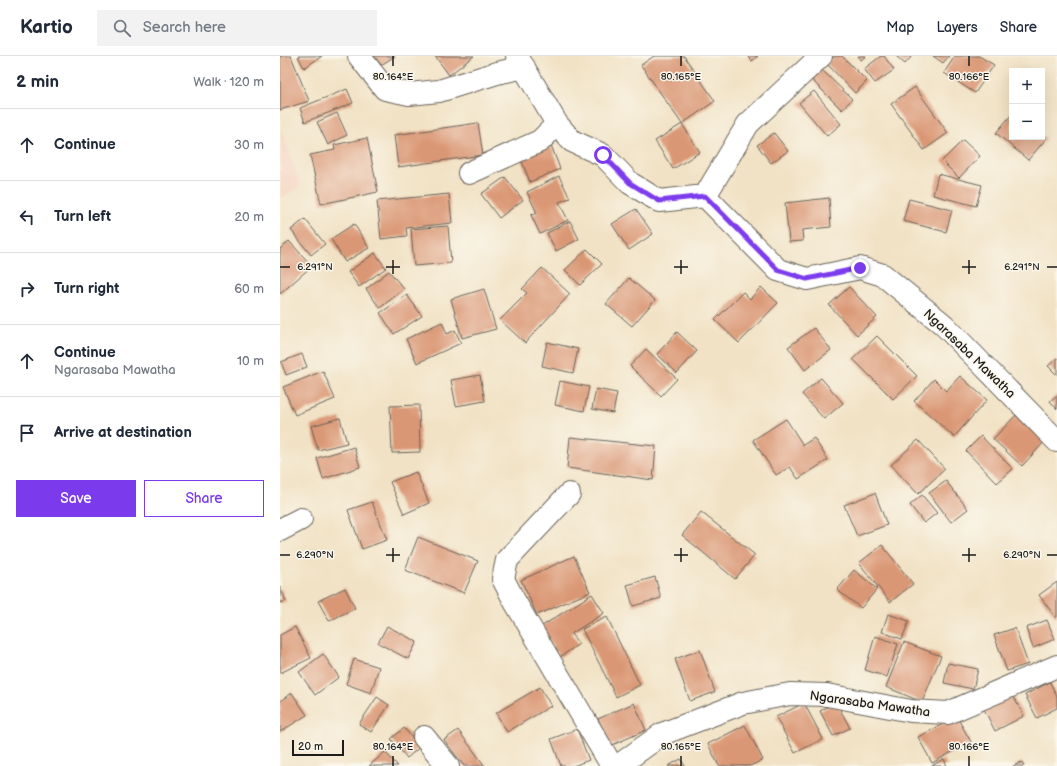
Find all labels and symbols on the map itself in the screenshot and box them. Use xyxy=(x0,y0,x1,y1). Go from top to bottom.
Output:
text: 80.164°E xyxy=(373,71,414,83)
text: 80.165°E xyxy=(661,71,702,83)
text: 80.166°E xyxy=(949,71,990,83)
route start xyxy=(594,146,612,164)
route end xyxy=(851,259,869,277)
text: 6.291°N xyxy=(297,261,333,273)
text: 6.291°N xyxy=(1004,261,1040,273)
street label: Ngarasaba Mawatha xyxy=(920,306,1019,402)
text: 6.290°N xyxy=(296,549,334,561)
text: 6.290°N xyxy=(1003,549,1041,561)
street label: Ngarasaba Mawatha xyxy=(809,688,931,720)
scale bar xyxy=(292,738,344,757)
text: 80.164°E xyxy=(373,741,414,753)
text: 80.165°E xyxy=(661,741,702,753)
text: 80.166°E xyxy=(949,741,990,753)

